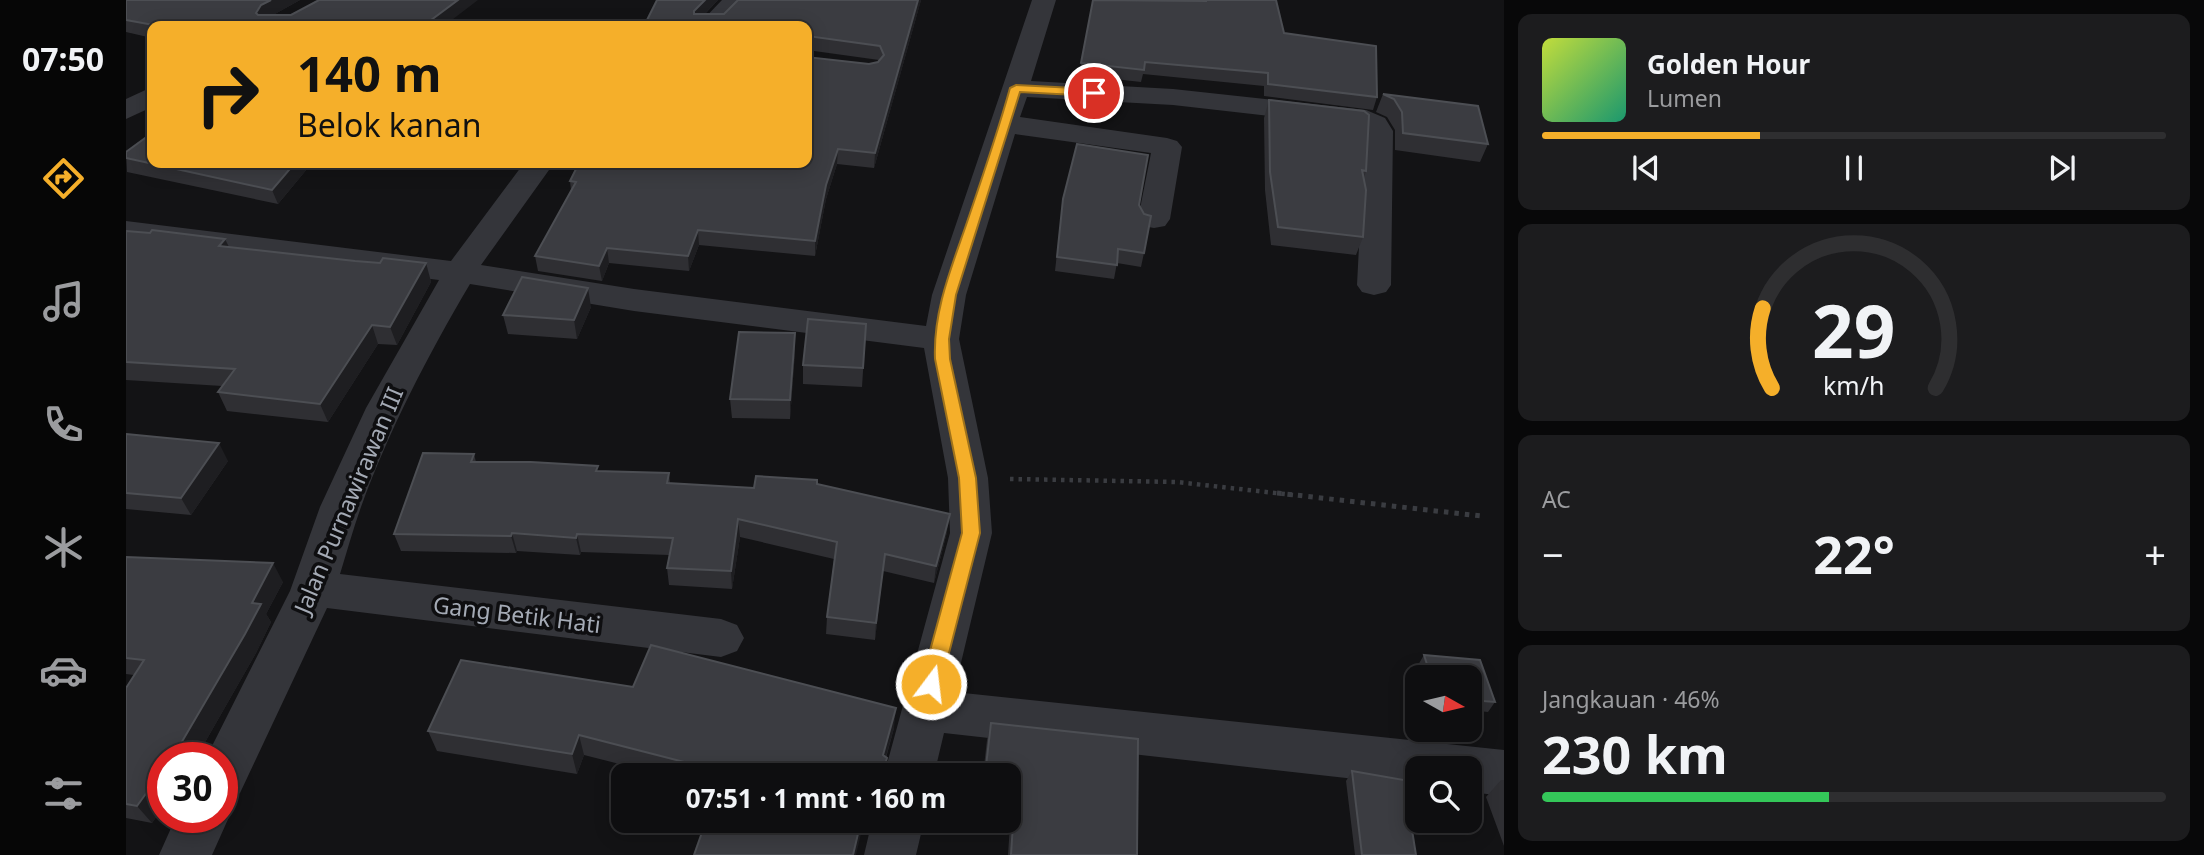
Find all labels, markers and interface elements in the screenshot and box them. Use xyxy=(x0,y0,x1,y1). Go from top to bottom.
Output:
text: 07:50 xyxy=(22,37,104,80)
text: 140 m xyxy=(297,40,442,106)
text: Golden Hour xyxy=(1647,46,1810,82)
icon: right xyxy=(182,49,273,140)
pin xyxy=(1064,63,1124,123)
icon: arrive xyxy=(1075,74,1113,112)
text: Lumen xyxy=(1647,82,1722,114)
text: Belok kanan xyxy=(297,103,481,146)
icon: previous xyxy=(1627,149,1665,187)
icon: pause xyxy=(1835,149,1873,187)
icon: next xyxy=(2043,149,2081,187)
icon: directions xyxy=(39,154,88,203)
icon: music xyxy=(39,277,88,326)
text: 29 xyxy=(1812,281,1896,380)
text: km/h xyxy=(1823,368,1885,402)
street label: Jalan Purnawirawan III xyxy=(285,382,410,620)
icon: phone xyxy=(39,400,88,449)
text: AC xyxy=(1542,483,1571,515)
text: 22° xyxy=(1813,518,1895,589)
icon: climate xyxy=(39,523,88,572)
text: − xyxy=(1542,528,1564,580)
text: + xyxy=(2144,528,2166,580)
street label: Gang Betik Hati xyxy=(431,588,603,640)
icon: car xyxy=(39,646,88,695)
position arrow xyxy=(894,647,968,721)
north arrow xyxy=(1405,665,1482,742)
map controls xyxy=(1405,665,1482,833)
text: Jangkauan · 46% xyxy=(1542,683,1720,715)
text: 230 km xyxy=(1542,718,1728,789)
speed limit sign: 30 xyxy=(147,742,238,833)
button: search xyxy=(1405,756,1482,833)
icon: filters xyxy=(39,769,88,818)
text: 07:51 · 1 mnt · 160 m xyxy=(686,780,946,816)

